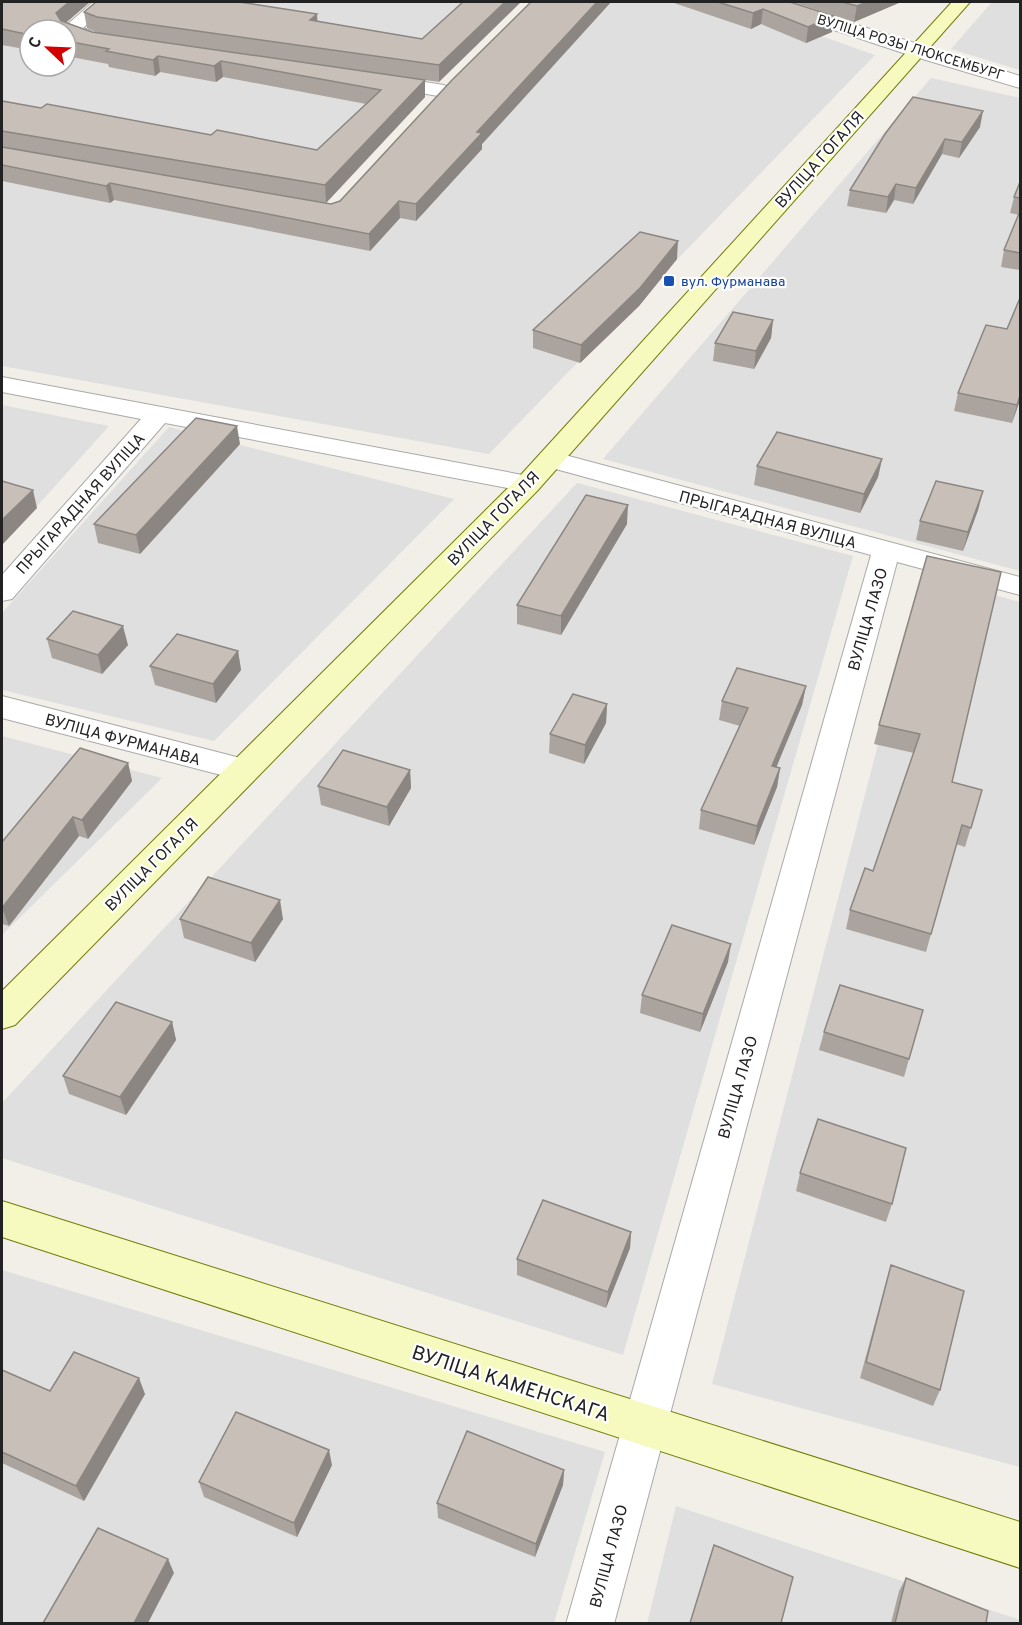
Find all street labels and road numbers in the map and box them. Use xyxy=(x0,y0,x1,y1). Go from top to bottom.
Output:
street label: ВУЛІЦА РОЗЫ ЛЮКСЕМБУРГ xyxy=(815,12,1006,85)
street label: ВУЛІЦА ГОГАЛЯ xyxy=(772,108,869,213)
street label: ПРЫГАРАДНАЯ ВУЛІЦА xyxy=(13,429,150,579)
street label: ВУЛІЦА ГОГАЛЯ xyxy=(444,468,545,571)
street label: ПРЫГАРАДНАЯ ВУЛІЦА xyxy=(676,488,859,554)
street label: ВУЛІЦА ЛАЗО xyxy=(845,566,893,673)
street label: ВУЛІЦА ФУРМАНАВА xyxy=(42,711,203,771)
street label: ВУЛІЦА ГОГАЛЯ xyxy=(102,815,203,916)
street label: ВУЛІЦА ЛАЗО xyxy=(715,1034,763,1141)
street label: ВУЛІЦА КАМЕНСКАГА xyxy=(408,1341,613,1429)
street label: ВУЛІЦА ЛАЗО xyxy=(587,1503,633,1610)

